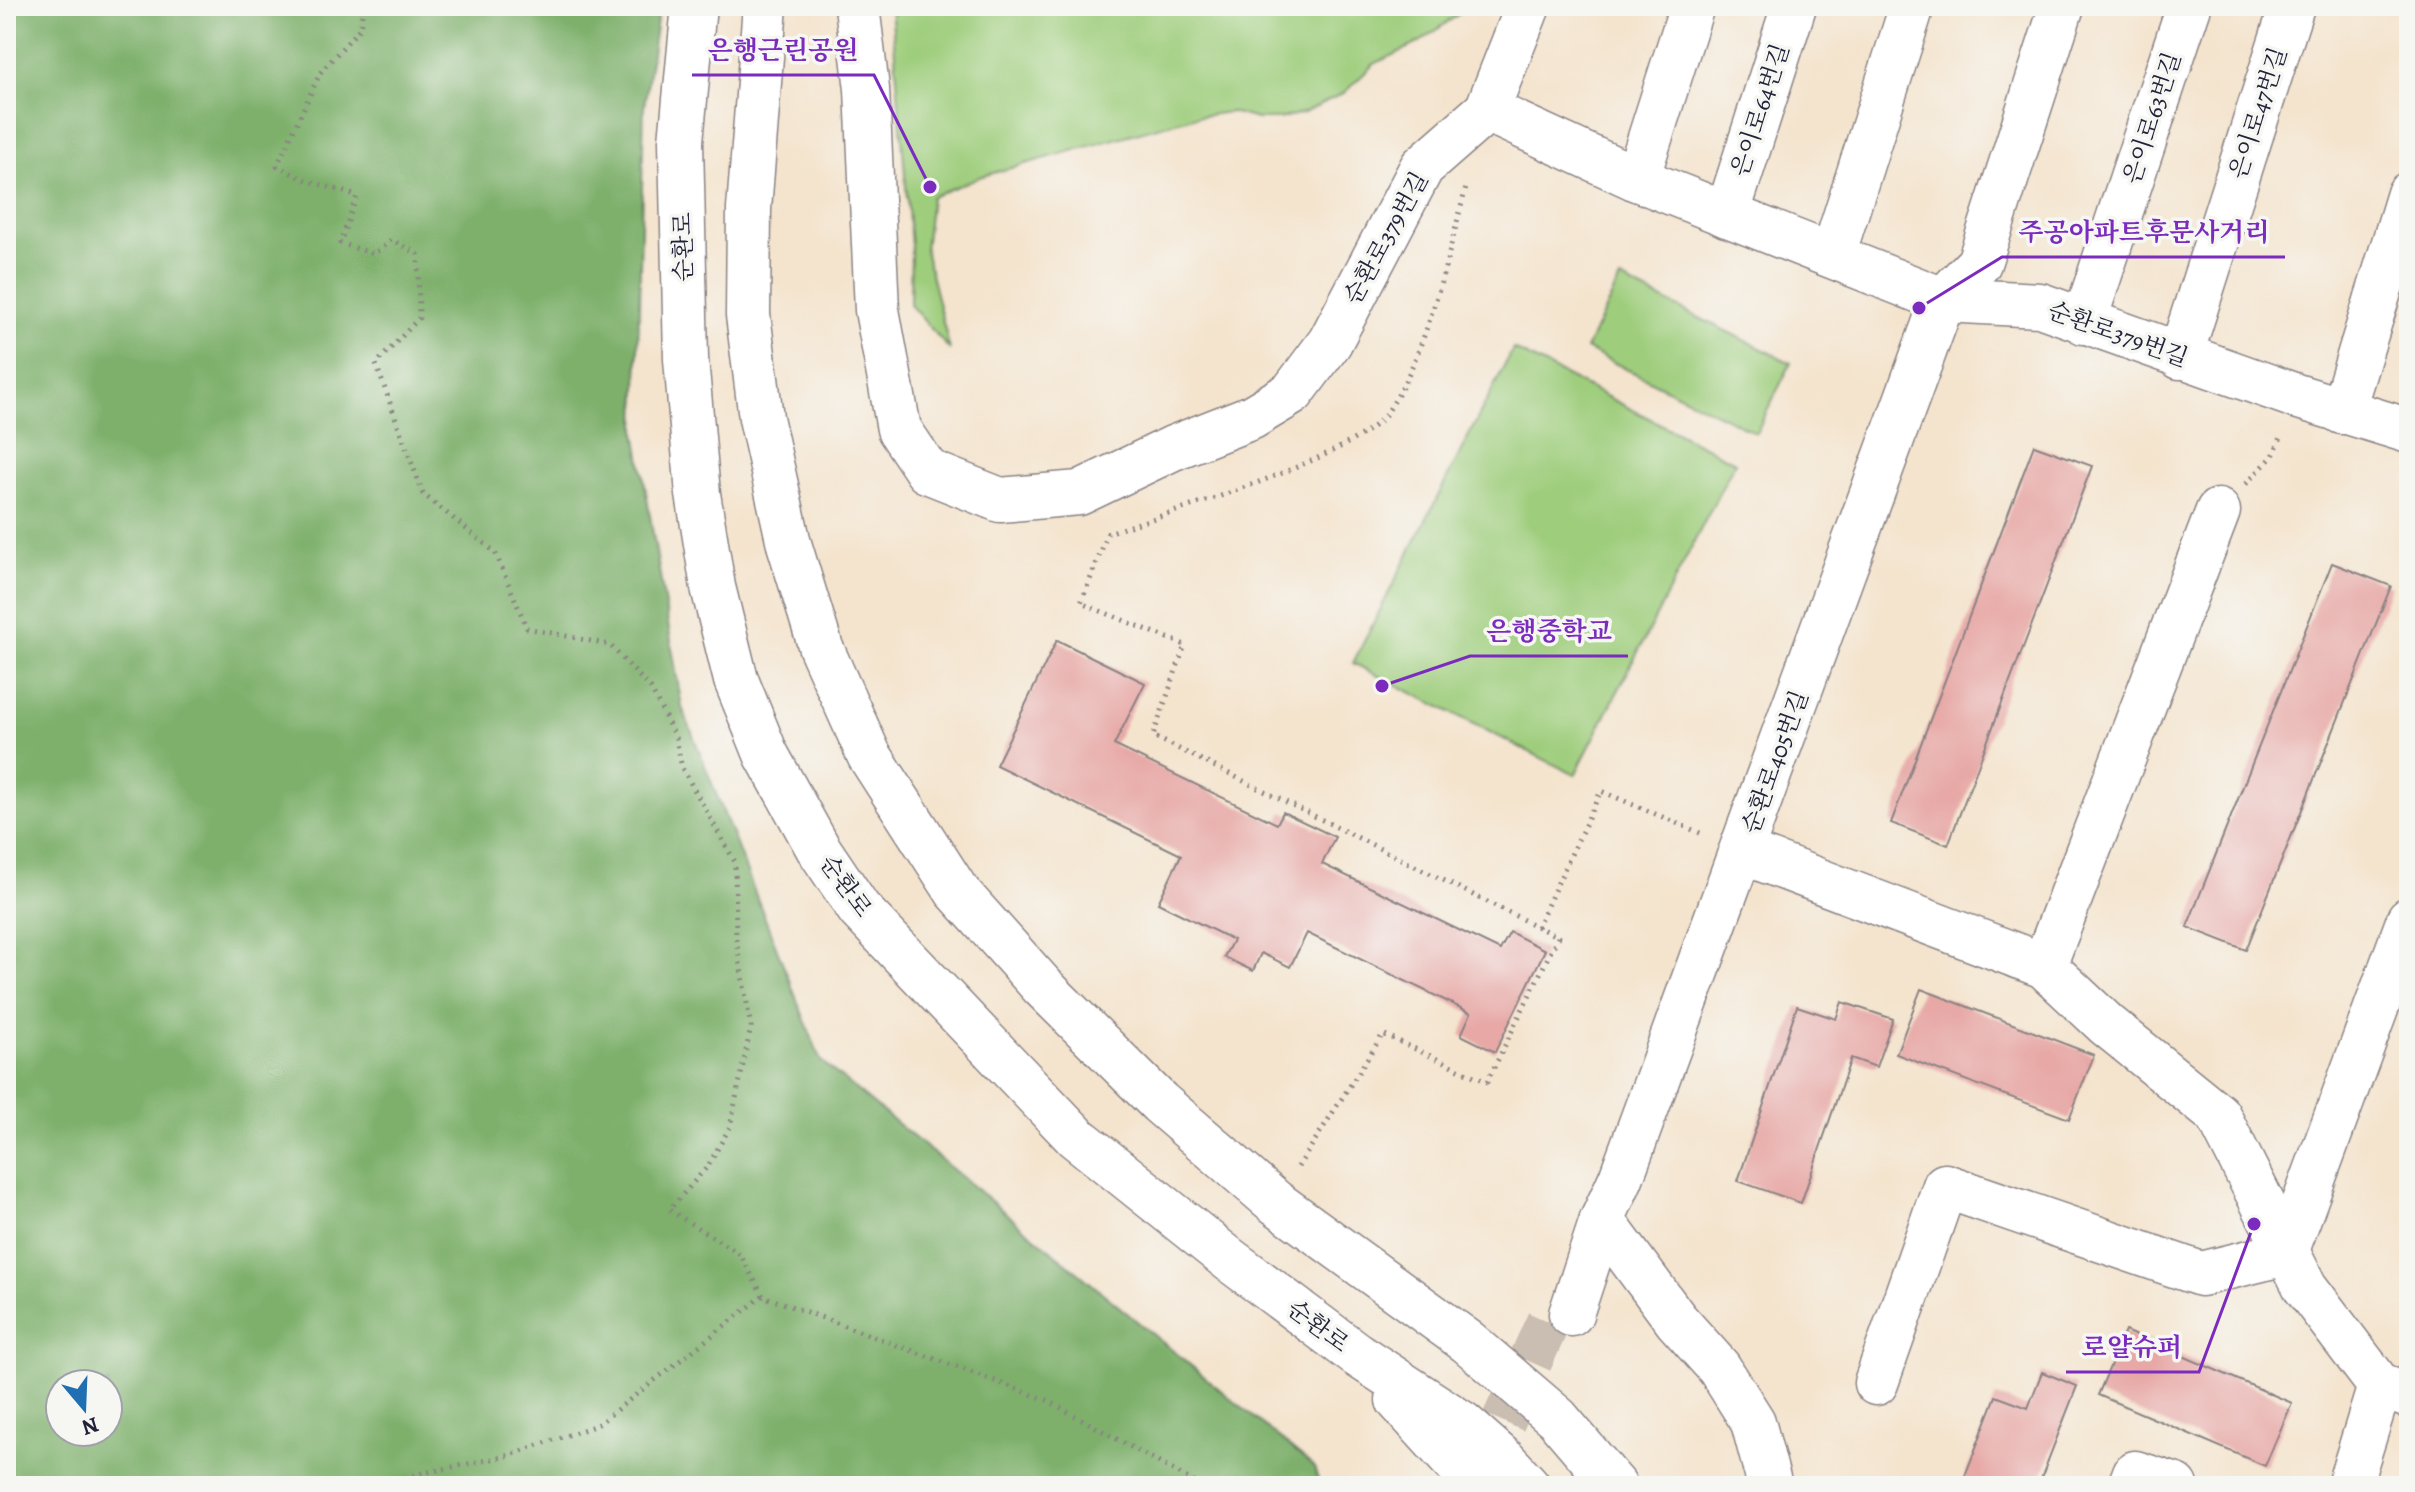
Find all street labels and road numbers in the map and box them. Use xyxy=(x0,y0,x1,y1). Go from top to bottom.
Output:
street label: 은이로64번길 xyxy=(1723,39,1797,181)
street label: 은이로47번길 xyxy=(2222,43,2294,183)
street label: 은이로63번길 xyxy=(2116,48,2188,188)
street label: 순환로379번길 xyxy=(1336,166,1436,310)
street label: 순환로 xyxy=(666,212,700,282)
street label: 순환로379번길 xyxy=(2044,294,2192,374)
street label: 순환로405번길 xyxy=(1734,686,1816,838)
street label: 순환로 xyxy=(813,848,879,924)
street label: 순환로 xyxy=(1281,1292,1355,1360)

